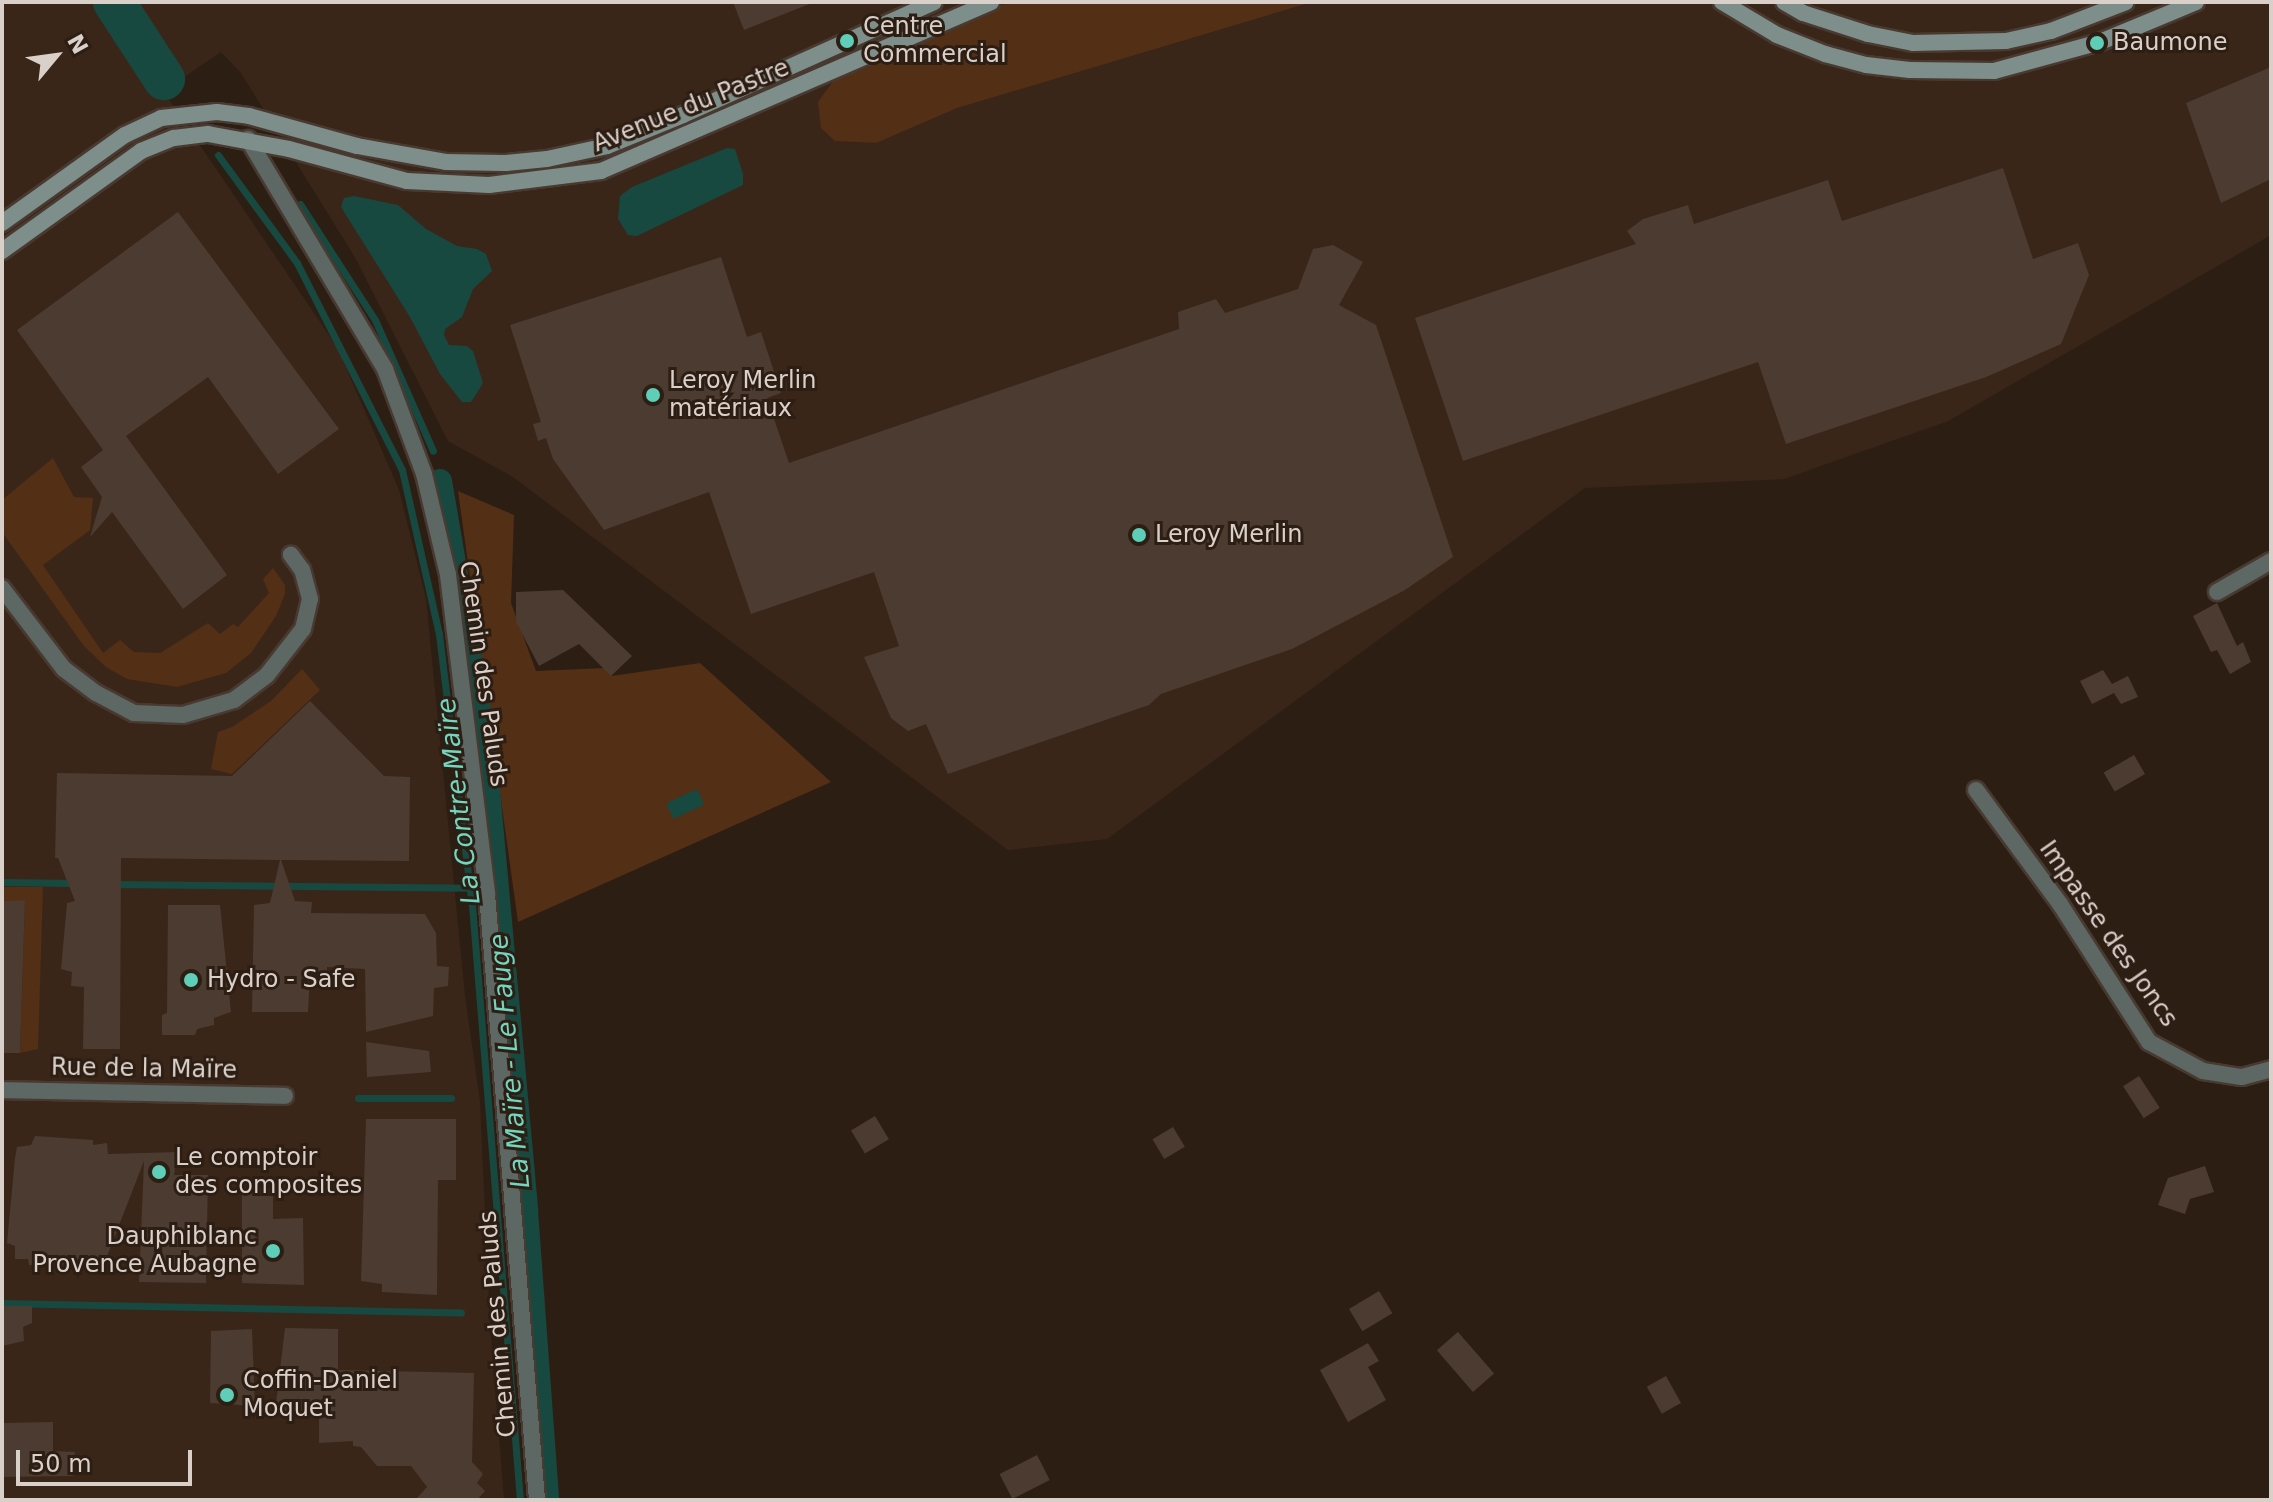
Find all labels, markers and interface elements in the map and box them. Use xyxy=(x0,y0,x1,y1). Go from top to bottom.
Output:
place label: Centre Commercial xyxy=(863,13,1007,69)
north arrow xyxy=(16,16,96,96)
place label: Baumone xyxy=(2113,29,2227,57)
text: N xyxy=(62,30,93,58)
marker: Centre Commercial xyxy=(838,32,856,50)
marker: Baumone xyxy=(2088,34,2106,52)
street label: Avenue du Pastre xyxy=(589,54,793,158)
place label: Leroy Merlin matériaux xyxy=(669,367,816,423)
marker: Leroy Merlin matériaux xyxy=(644,386,662,404)
place label: Leroy Merlin xyxy=(1155,521,1302,549)
marker: Leroy Merlin xyxy=(1130,526,1148,544)
street label: Chemin des Paluds xyxy=(453,559,513,789)
water label: La Contre-Maïre xyxy=(431,696,487,906)
street label: Impasse des Joncs xyxy=(2033,835,2183,1033)
water label: La Maïre - Le Fauge xyxy=(483,932,537,1190)
place label: Hydro - Safe xyxy=(207,966,356,994)
marker: Hydro - Safe xyxy=(182,971,200,989)
street label: Rue de la Maïre xyxy=(51,1053,237,1085)
place label: Le comptoir des composites xyxy=(175,1144,362,1200)
marker: Le comptoir des composites xyxy=(150,1163,168,1181)
street label: Chemin des Paluds xyxy=(474,1209,522,1439)
place label: Dauphiblanc Provence Aubagne xyxy=(32,1223,257,1279)
marker: Dauphiblanc Provence Aubagne xyxy=(264,1242,282,1260)
place label: Coffin-Daniel Moquet xyxy=(243,1367,398,1423)
marker: Coffin-Daniel Moquet xyxy=(218,1386,236,1404)
scale bar xyxy=(20,1434,196,1484)
text: 50 m xyxy=(30,1450,92,1478)

